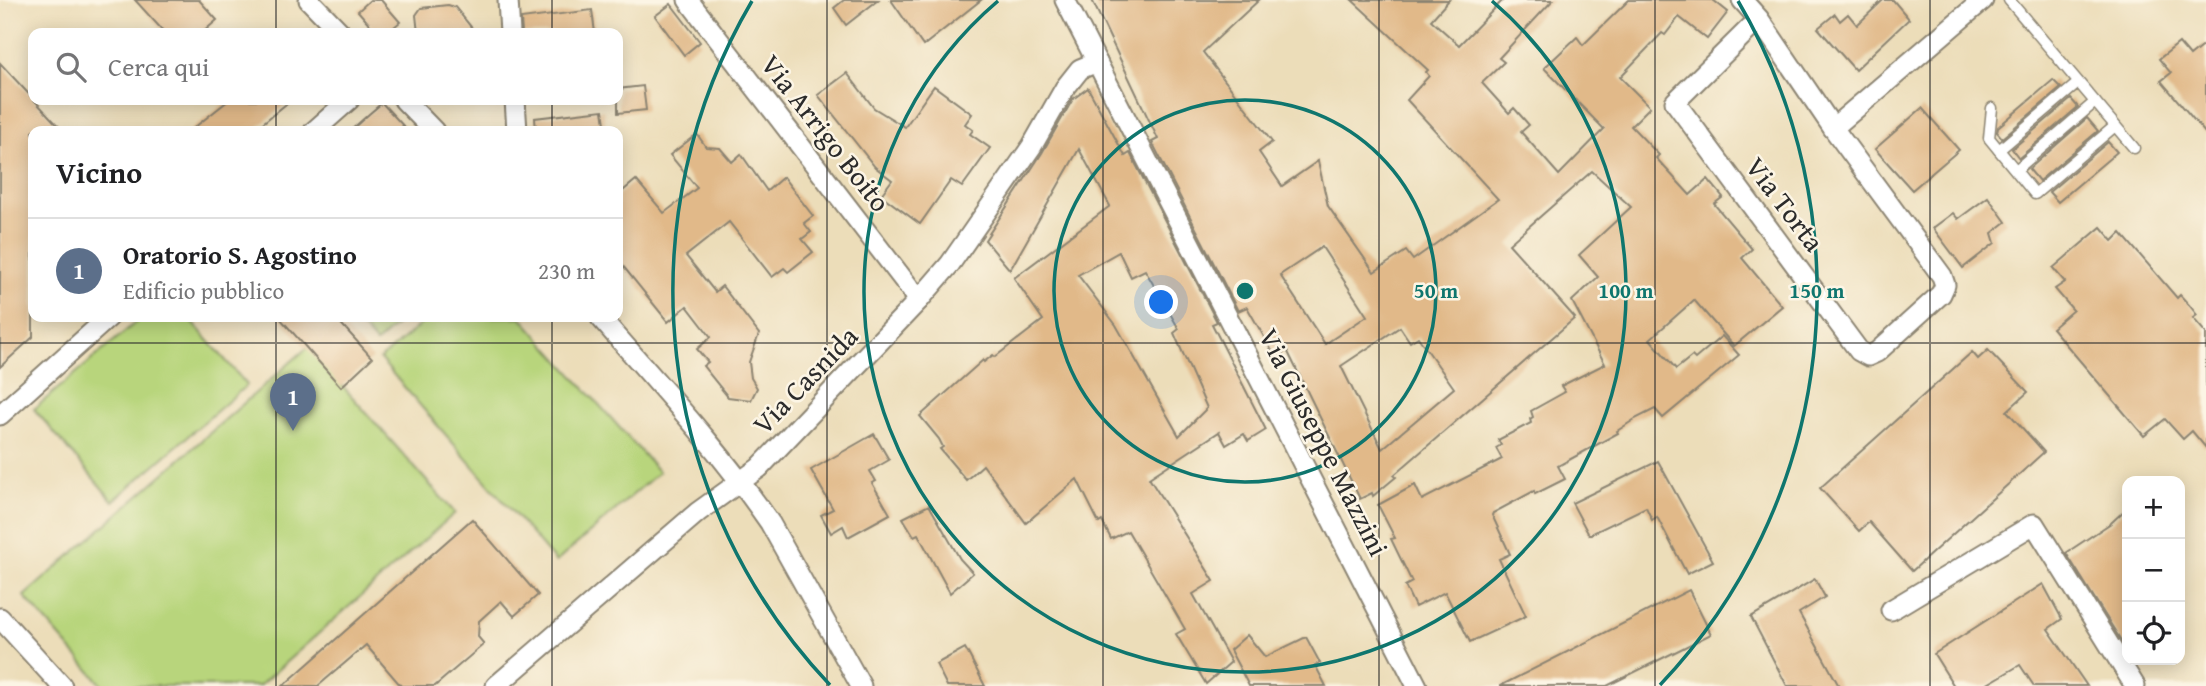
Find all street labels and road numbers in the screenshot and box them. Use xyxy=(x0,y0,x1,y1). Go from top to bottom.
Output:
street label: Via Arrigo Boito xyxy=(752,45,901,220)
street label: Via Torta xyxy=(1736,148,1835,260)
street label: Via Casnida xyxy=(742,316,867,443)
street label: Via Giuseppe Mazzini xyxy=(1249,321,1400,563)

